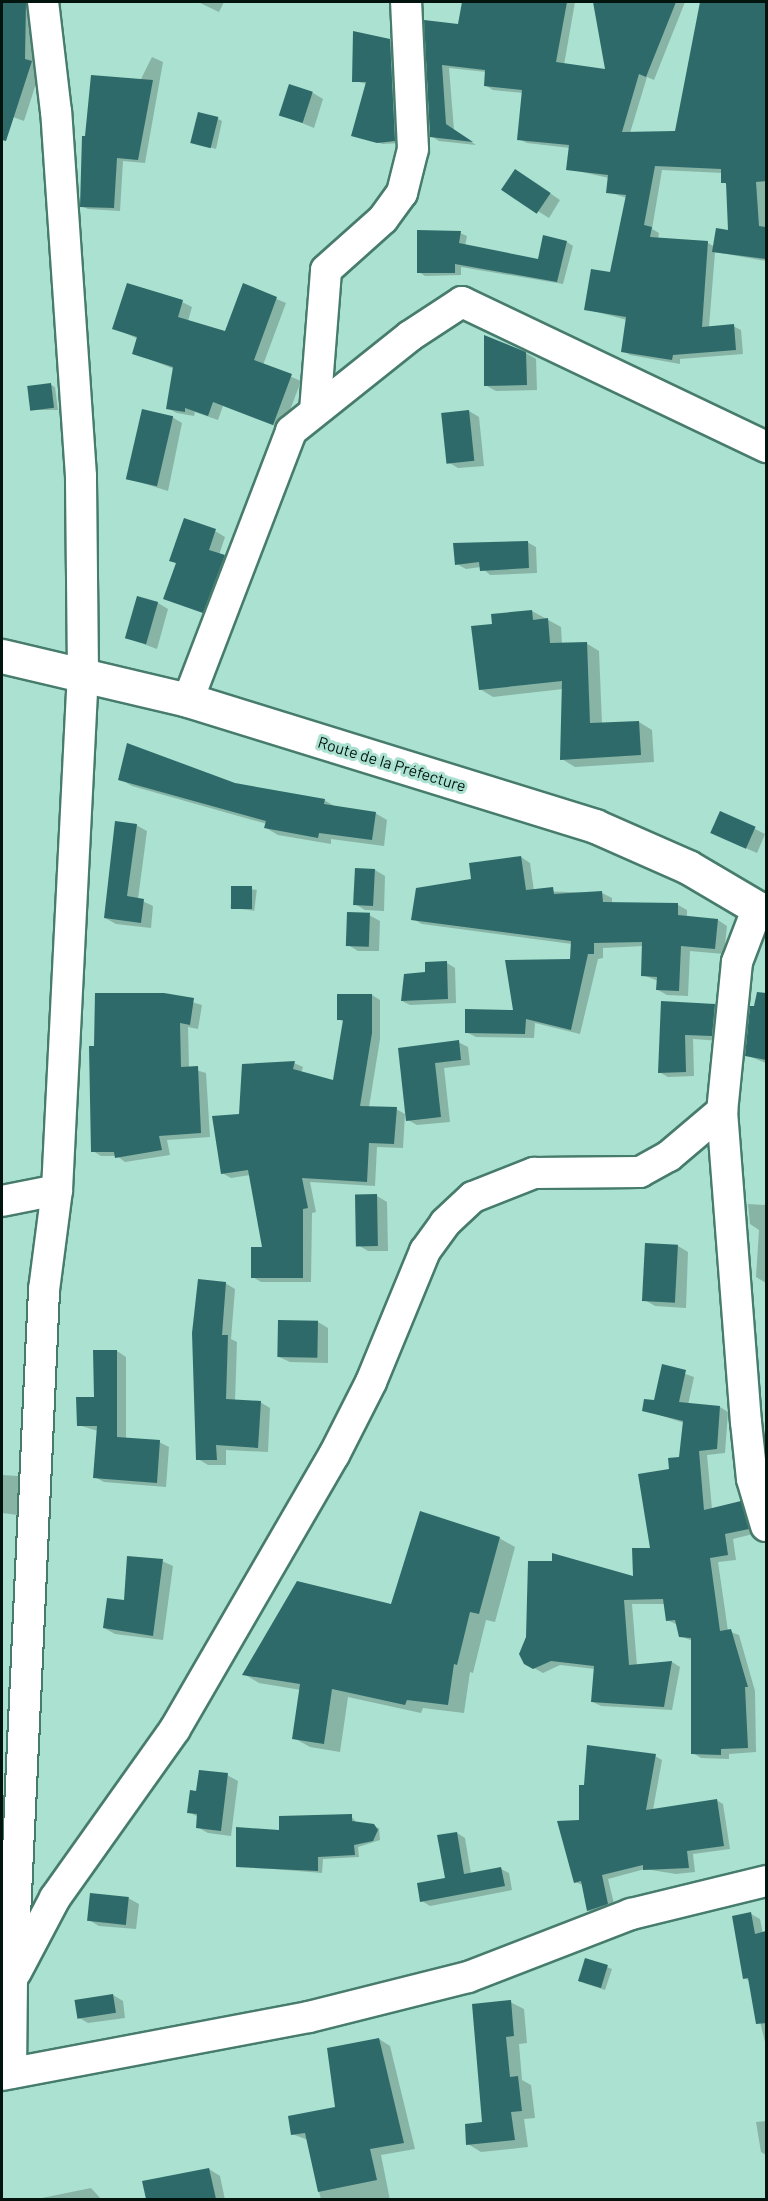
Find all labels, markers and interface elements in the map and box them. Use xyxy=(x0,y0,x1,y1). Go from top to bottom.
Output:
street label: Route de la Préfecture xyxy=(316,732,468,796)

